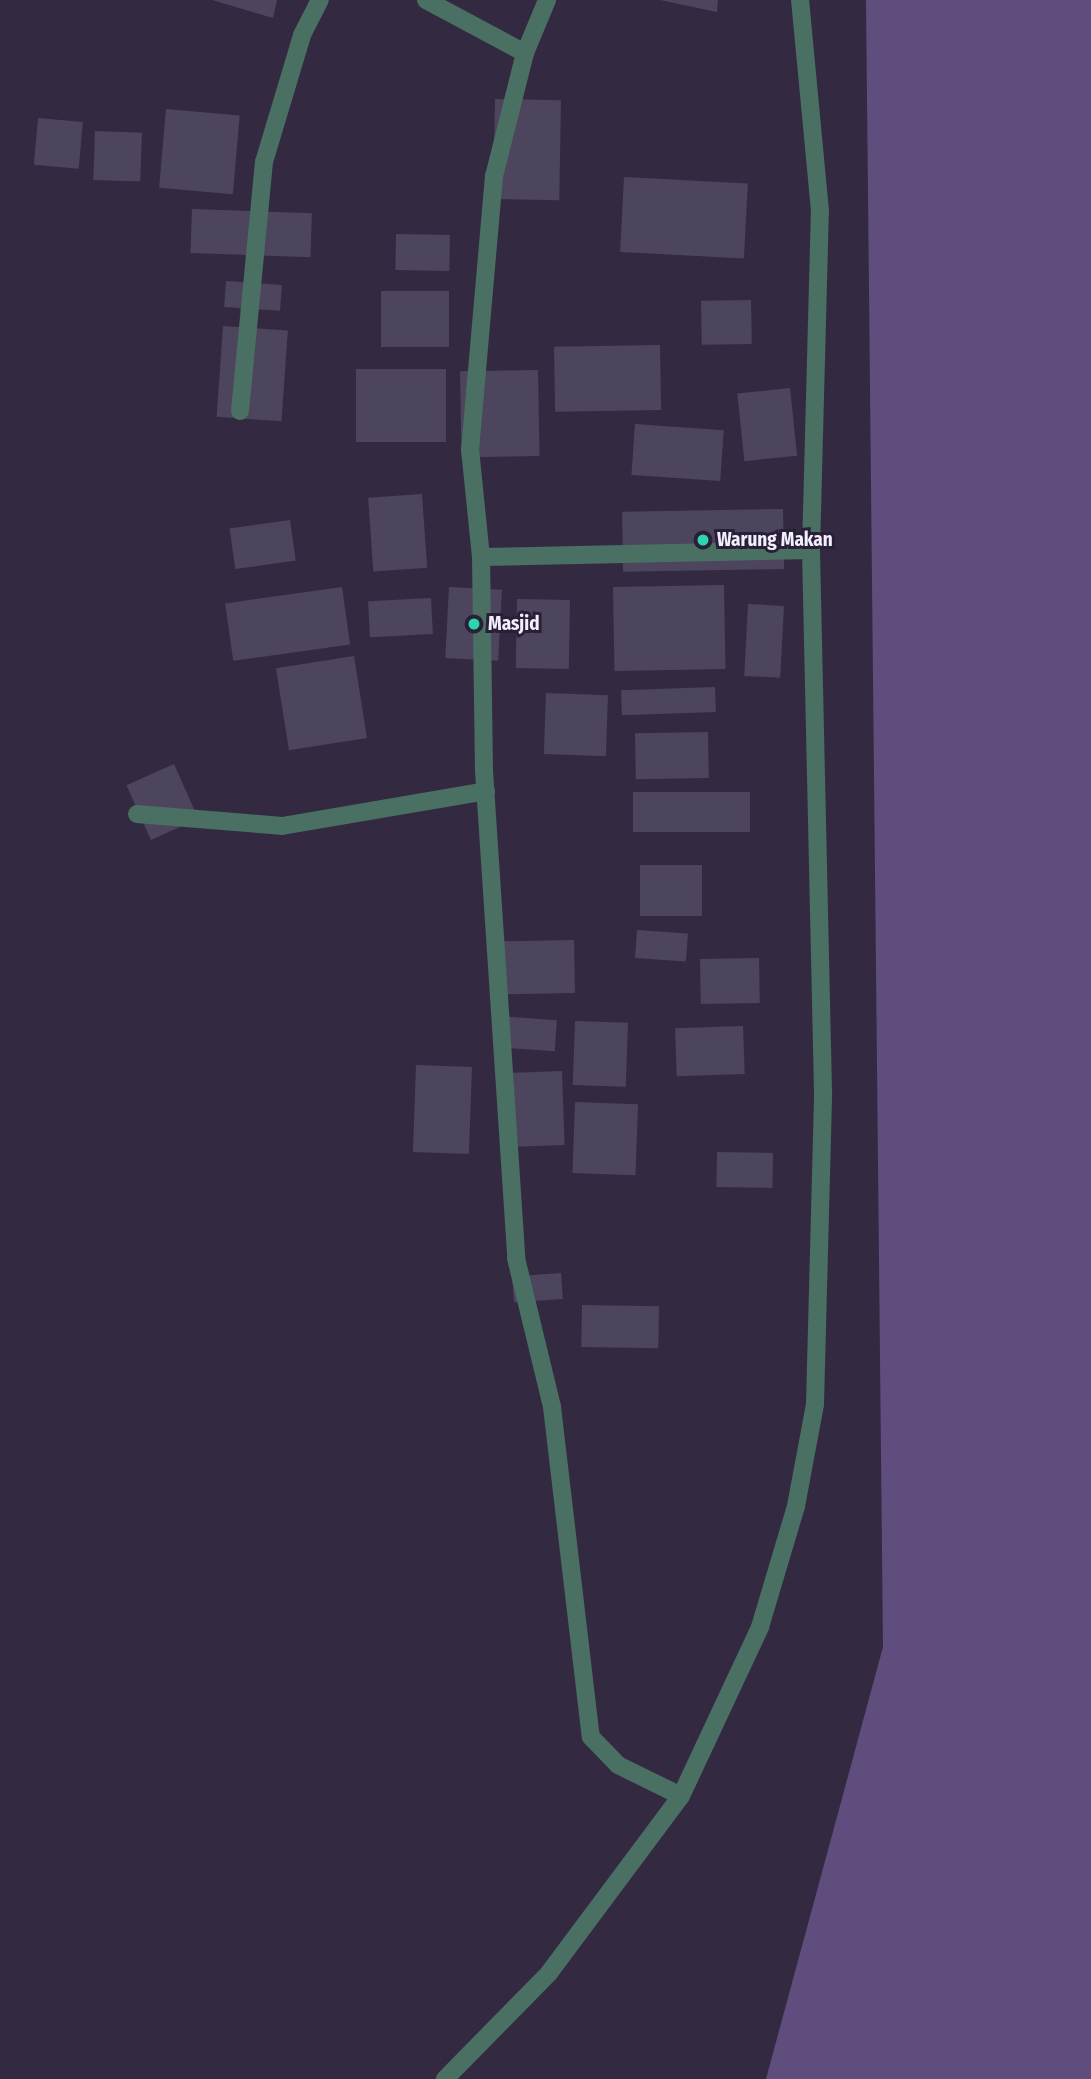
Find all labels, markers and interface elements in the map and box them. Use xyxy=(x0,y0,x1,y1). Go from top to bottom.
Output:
place label: Warung Makan xyxy=(717,529,833,551)
marker: Warung Makan xyxy=(695,532,711,548)
place label: Masjid xyxy=(488,613,540,635)
marker: Masjid xyxy=(466,616,482,632)

